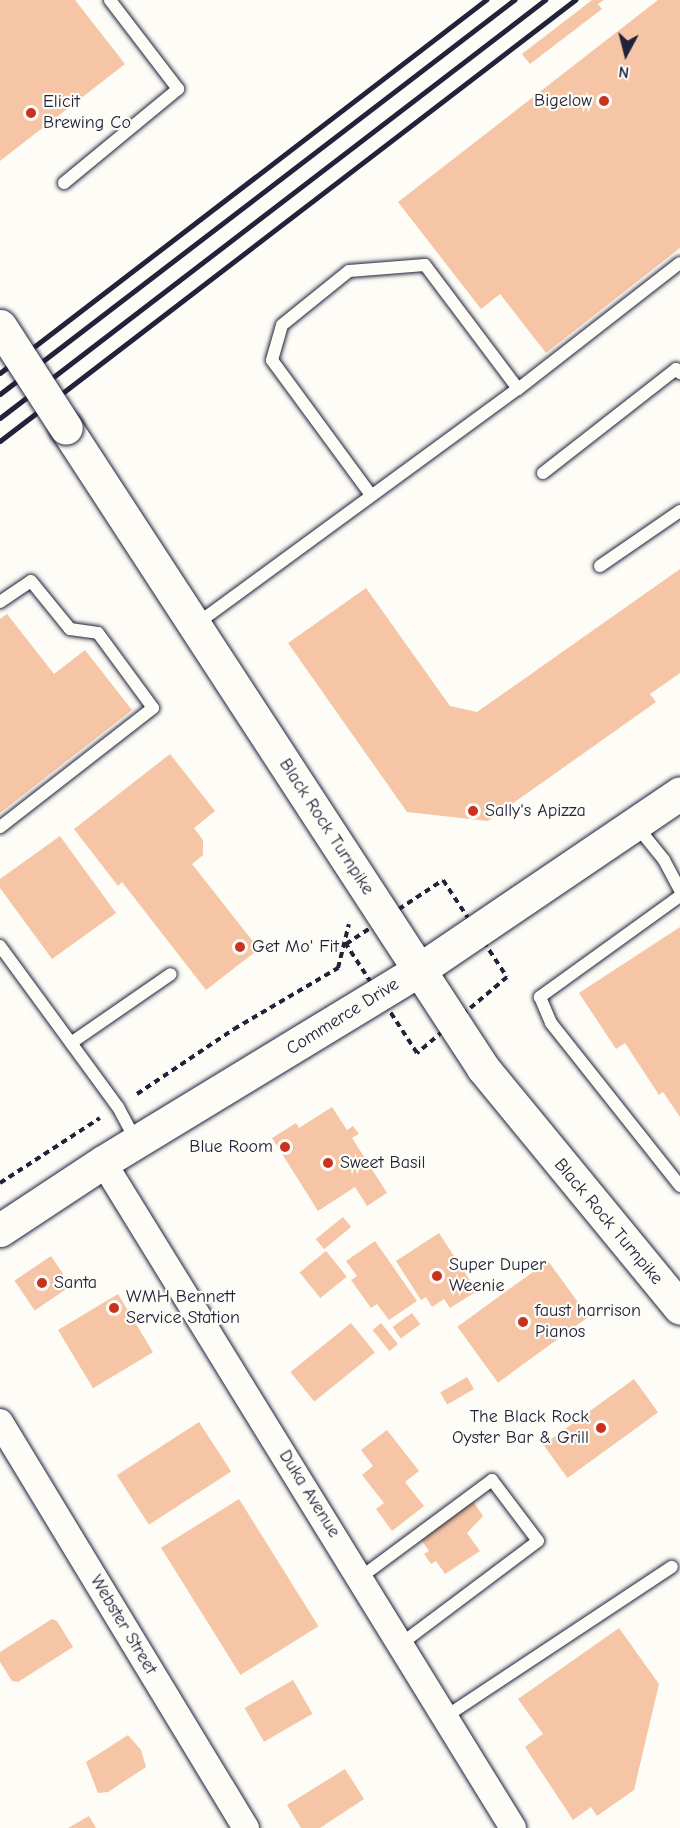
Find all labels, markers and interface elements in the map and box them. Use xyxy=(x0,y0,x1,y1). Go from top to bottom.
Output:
north arrow xyxy=(596,24,656,84)
text: N xyxy=(618,62,630,81)
place label: Bigelow xyxy=(534,90,592,112)
place label: Elicit Brewing Co xyxy=(43,92,131,134)
marker: Bigelow xyxy=(597,94,611,108)
marker: Elicit Brewing Co xyxy=(24,106,38,120)
street label: Black Rock Turnpike xyxy=(274,755,378,899)
place label: Sally's Apizza xyxy=(485,800,586,822)
marker: Sally's Apizza xyxy=(466,804,480,818)
place label: Get Mo' Fit xyxy=(252,936,339,958)
marker: Get Mo' Fit xyxy=(233,940,247,954)
street label: Commerce Drive xyxy=(283,974,403,1060)
place label: Blue Room xyxy=(189,1136,273,1158)
marker: Blue Room xyxy=(278,1140,292,1154)
place label: Sweet Basil xyxy=(340,1152,426,1174)
street label: Black Rock Turnpike xyxy=(549,1155,667,1289)
marker: Sweet Basil xyxy=(321,1156,335,1170)
place label: Super Duper Weenie xyxy=(449,1255,546,1298)
marker: Super Duper Weenie xyxy=(430,1269,444,1283)
place label: Santa xyxy=(54,1272,97,1294)
marker: Santa xyxy=(35,1276,49,1290)
place label: WMH Bennett Service Station xyxy=(126,1287,240,1330)
marker: WMH Bennett Service Station xyxy=(107,1301,121,1315)
place label: faust harrison Pianos xyxy=(535,1301,641,1344)
marker: faust harrison Pianos xyxy=(516,1315,530,1329)
place label: The Black Rock Oyster Bar & Grill xyxy=(452,1407,589,1450)
marker: The Black Rock Oyster Bar & Grill xyxy=(594,1421,608,1435)
street label: Duka Avenue xyxy=(274,1446,344,1542)
street label: Webster Street xyxy=(85,1571,161,1679)

